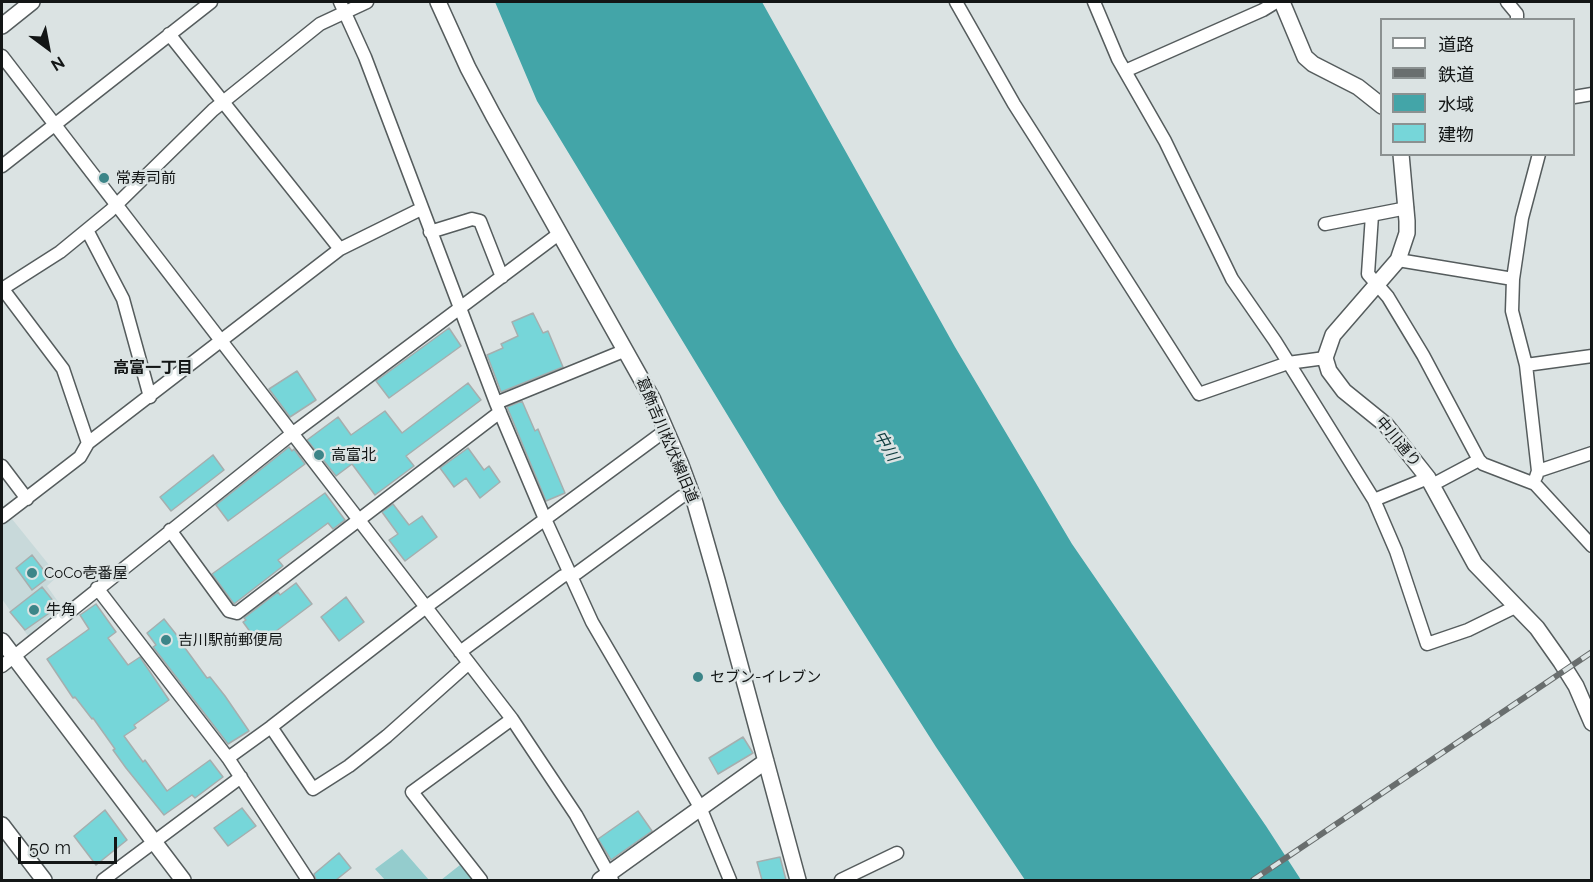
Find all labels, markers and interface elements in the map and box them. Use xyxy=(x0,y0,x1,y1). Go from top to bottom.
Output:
north arrow xyxy=(18,18,78,78)
legend xyxy=(1380,18,1575,156)
text: 道路 xyxy=(1438,34,1474,55)
text: N xyxy=(48,52,68,75)
text: 鉄道 xyxy=(1438,64,1474,85)
text: 水域 xyxy=(1438,94,1474,115)
text: 建物 xyxy=(1438,124,1474,145)
place label: 常寿司前 xyxy=(116,169,176,187)
marker: 常寿司前 xyxy=(97,171,111,185)
district label: 高富一丁目 xyxy=(113,358,193,378)
street label: 葛飾吉川松伏線旧道 xyxy=(632,374,702,506)
street label: 中川通り xyxy=(1372,413,1424,471)
water label: 中川 xyxy=(870,427,902,465)
place label: 高富北 xyxy=(331,446,376,464)
marker: 高富北 xyxy=(312,448,326,462)
place label: CoCo壱番屋 xyxy=(44,564,127,582)
marker: CoCo壱番屋 xyxy=(25,566,39,580)
place label: 牛角 xyxy=(46,601,76,619)
marker: 牛角 xyxy=(27,603,41,617)
place label: 吉川駅前郵便局 xyxy=(178,631,283,649)
marker: 吉川駅前郵便局 xyxy=(159,633,173,647)
place label: セブン-イレブン xyxy=(710,668,821,686)
marker: セブン-イレブン xyxy=(691,670,705,684)
scale bar xyxy=(21,825,120,863)
text: 50 m xyxy=(29,837,71,858)

